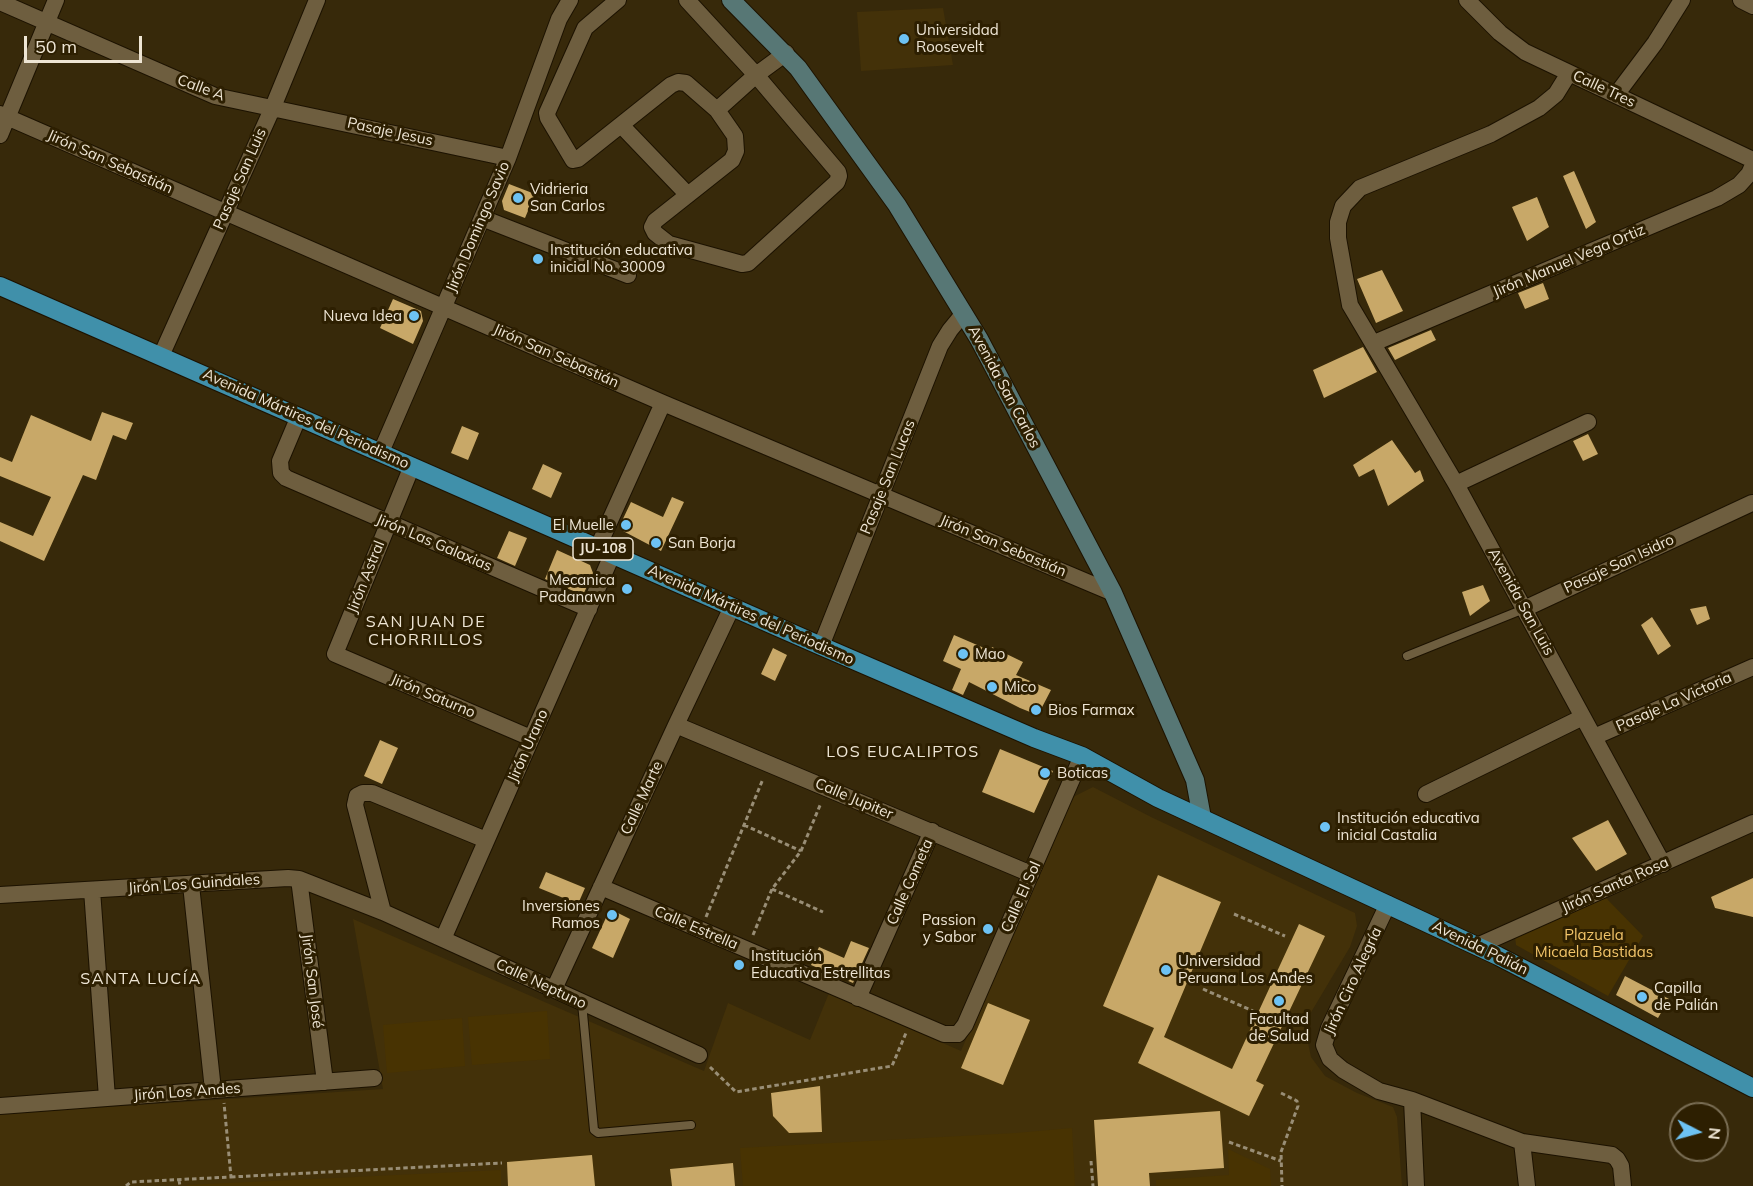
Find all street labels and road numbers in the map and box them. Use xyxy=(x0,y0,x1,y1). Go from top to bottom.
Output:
street label: Calle Tres xyxy=(1570,67,1638,111)
street label: Calle A xyxy=(175,71,227,105)
street label: Pasaje Jesus xyxy=(346,114,434,150)
street label: Pasaje San Luis xyxy=(210,125,270,233)
street label: Jirón San Sebastián xyxy=(44,126,176,198)
street label: Jirón Domingo Savio xyxy=(442,159,514,295)
street label: Jirón Manuel Vega Ortiz xyxy=(1490,221,1648,301)
street label: Jirón San Sebastián xyxy=(490,320,622,392)
street label: Avenida San Carlos xyxy=(964,323,1044,451)
street label: Avenida Mártires del Periodismo xyxy=(200,365,412,473)
street label: Pasaje San Lucas xyxy=(857,417,919,537)
street label: Jirón Las Galaxias xyxy=(373,510,495,576)
street label: Jirón San Sebastián xyxy=(937,511,1069,581)
street label: Pasaje San Isidro xyxy=(1561,531,1677,597)
street label: Jirón Astral xyxy=(343,538,389,616)
road number: JU-108 xyxy=(573,538,633,560)
street label: Avenida San Luis xyxy=(1484,545,1558,659)
street label: Avenida Mártires del Periodismo xyxy=(645,561,857,669)
street label: Pasaje La Victoria xyxy=(1613,668,1735,736)
street label: Jirón Saturno xyxy=(388,670,478,722)
street label: Jirón Urano xyxy=(504,707,552,785)
street label: Calle Marte xyxy=(617,758,667,838)
street label: Calle Jupiter xyxy=(812,774,896,824)
street label: Calle Cometa xyxy=(883,836,937,928)
street label: Jirón Santa Rosa xyxy=(1559,853,1671,917)
street label: Calle El Sol xyxy=(997,859,1045,935)
street label: Jirón Los Guindales xyxy=(127,870,261,898)
street label: Calle Estrella xyxy=(651,902,741,954)
street label: Avenida Palián xyxy=(1429,917,1531,979)
street label: Jirón Ciro Alegría xyxy=(1320,924,1386,1038)
street label: Jirón San José xyxy=(297,933,327,1029)
street label: Calle Neptuno xyxy=(493,955,589,1013)
street label: Jirón Los Andes xyxy=(133,1079,241,1105)

